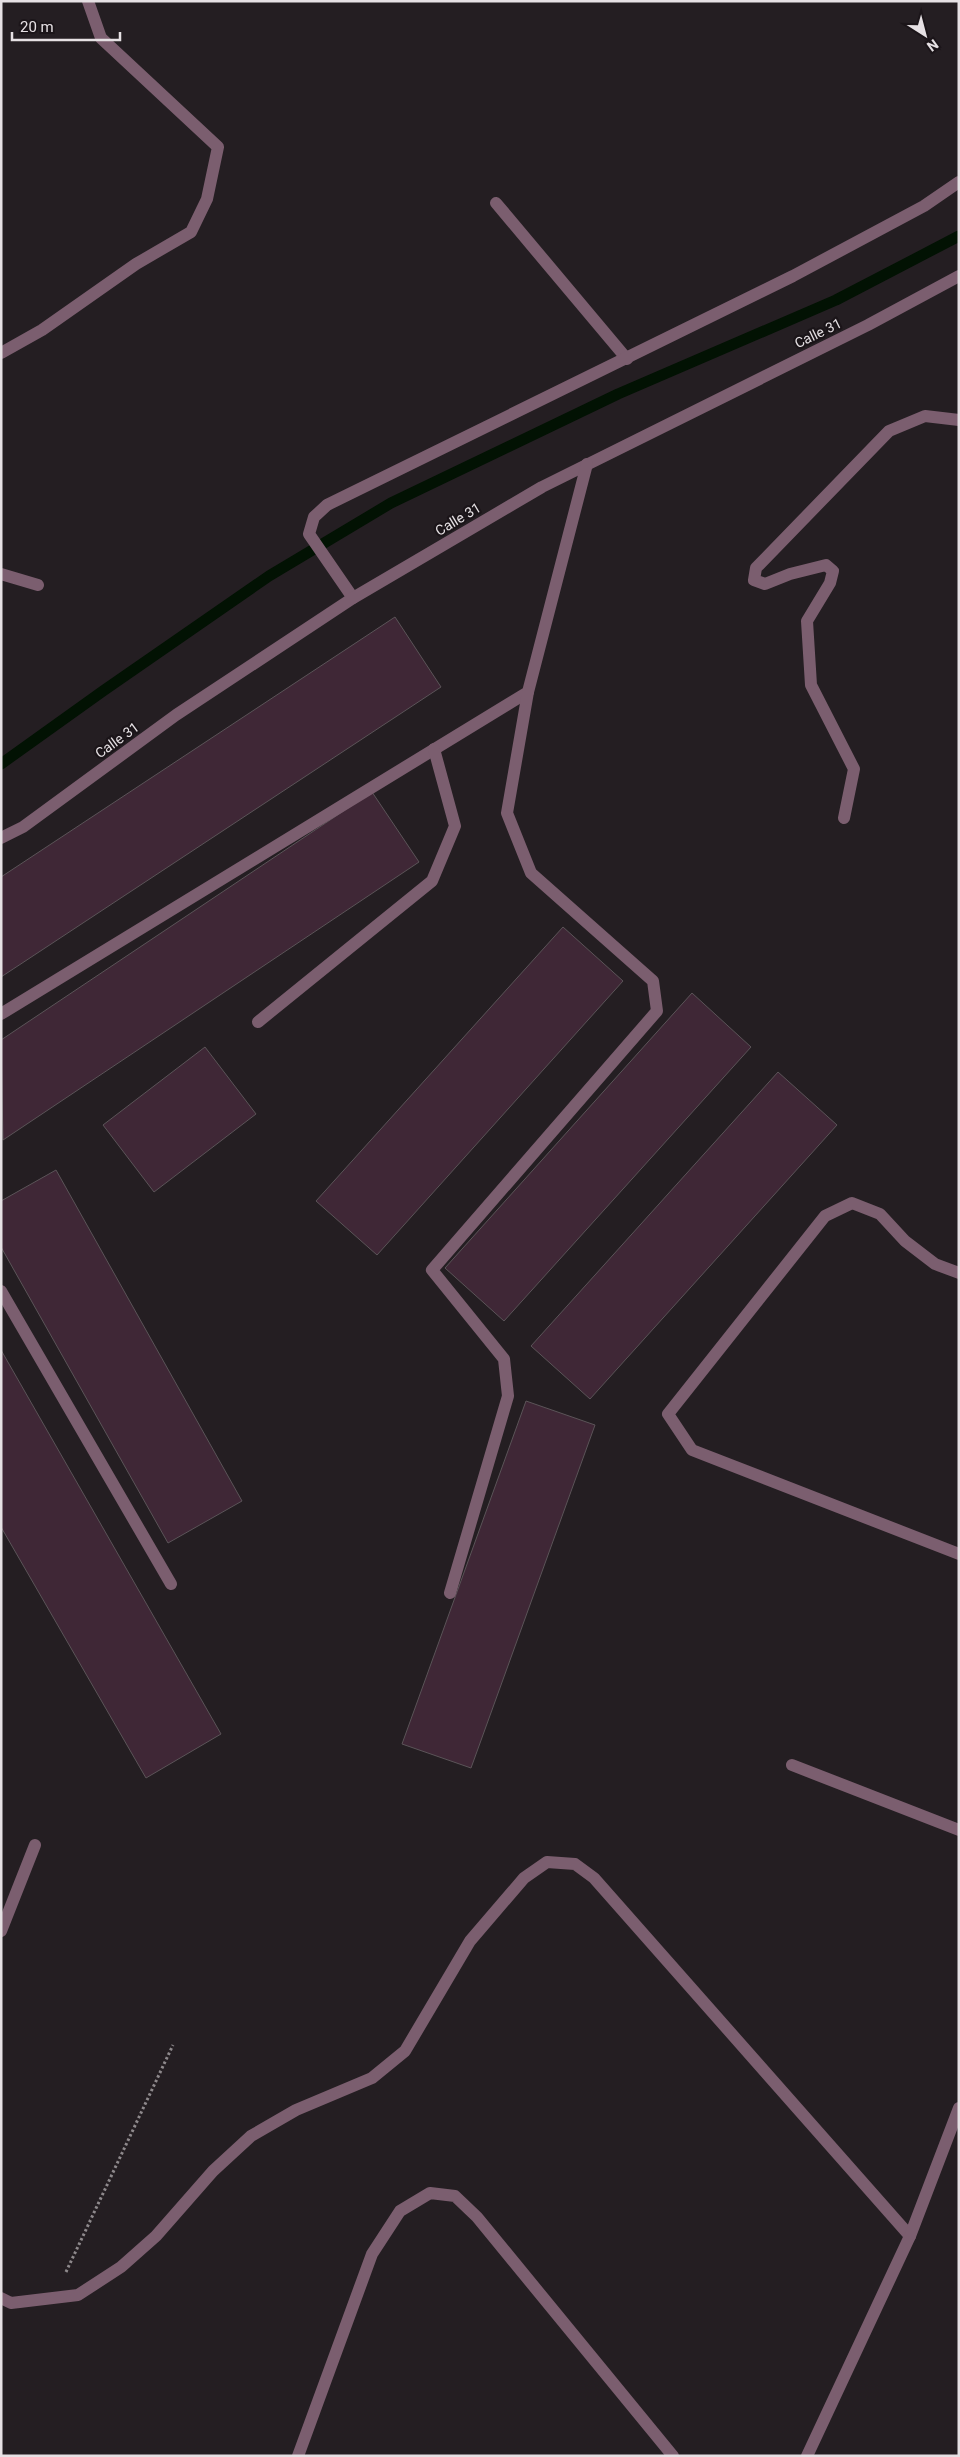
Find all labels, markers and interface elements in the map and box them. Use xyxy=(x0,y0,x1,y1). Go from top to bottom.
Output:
scale bar xyxy=(12,10,120,42)
north arrow xyxy=(900,10,950,60)
text: 20 m xyxy=(20,18,54,36)
text: N xyxy=(924,36,941,55)
street label: Calle 31 xyxy=(792,315,844,351)
street label: Calle 31 xyxy=(432,499,484,539)
street label: Calle 31 xyxy=(92,719,142,761)

